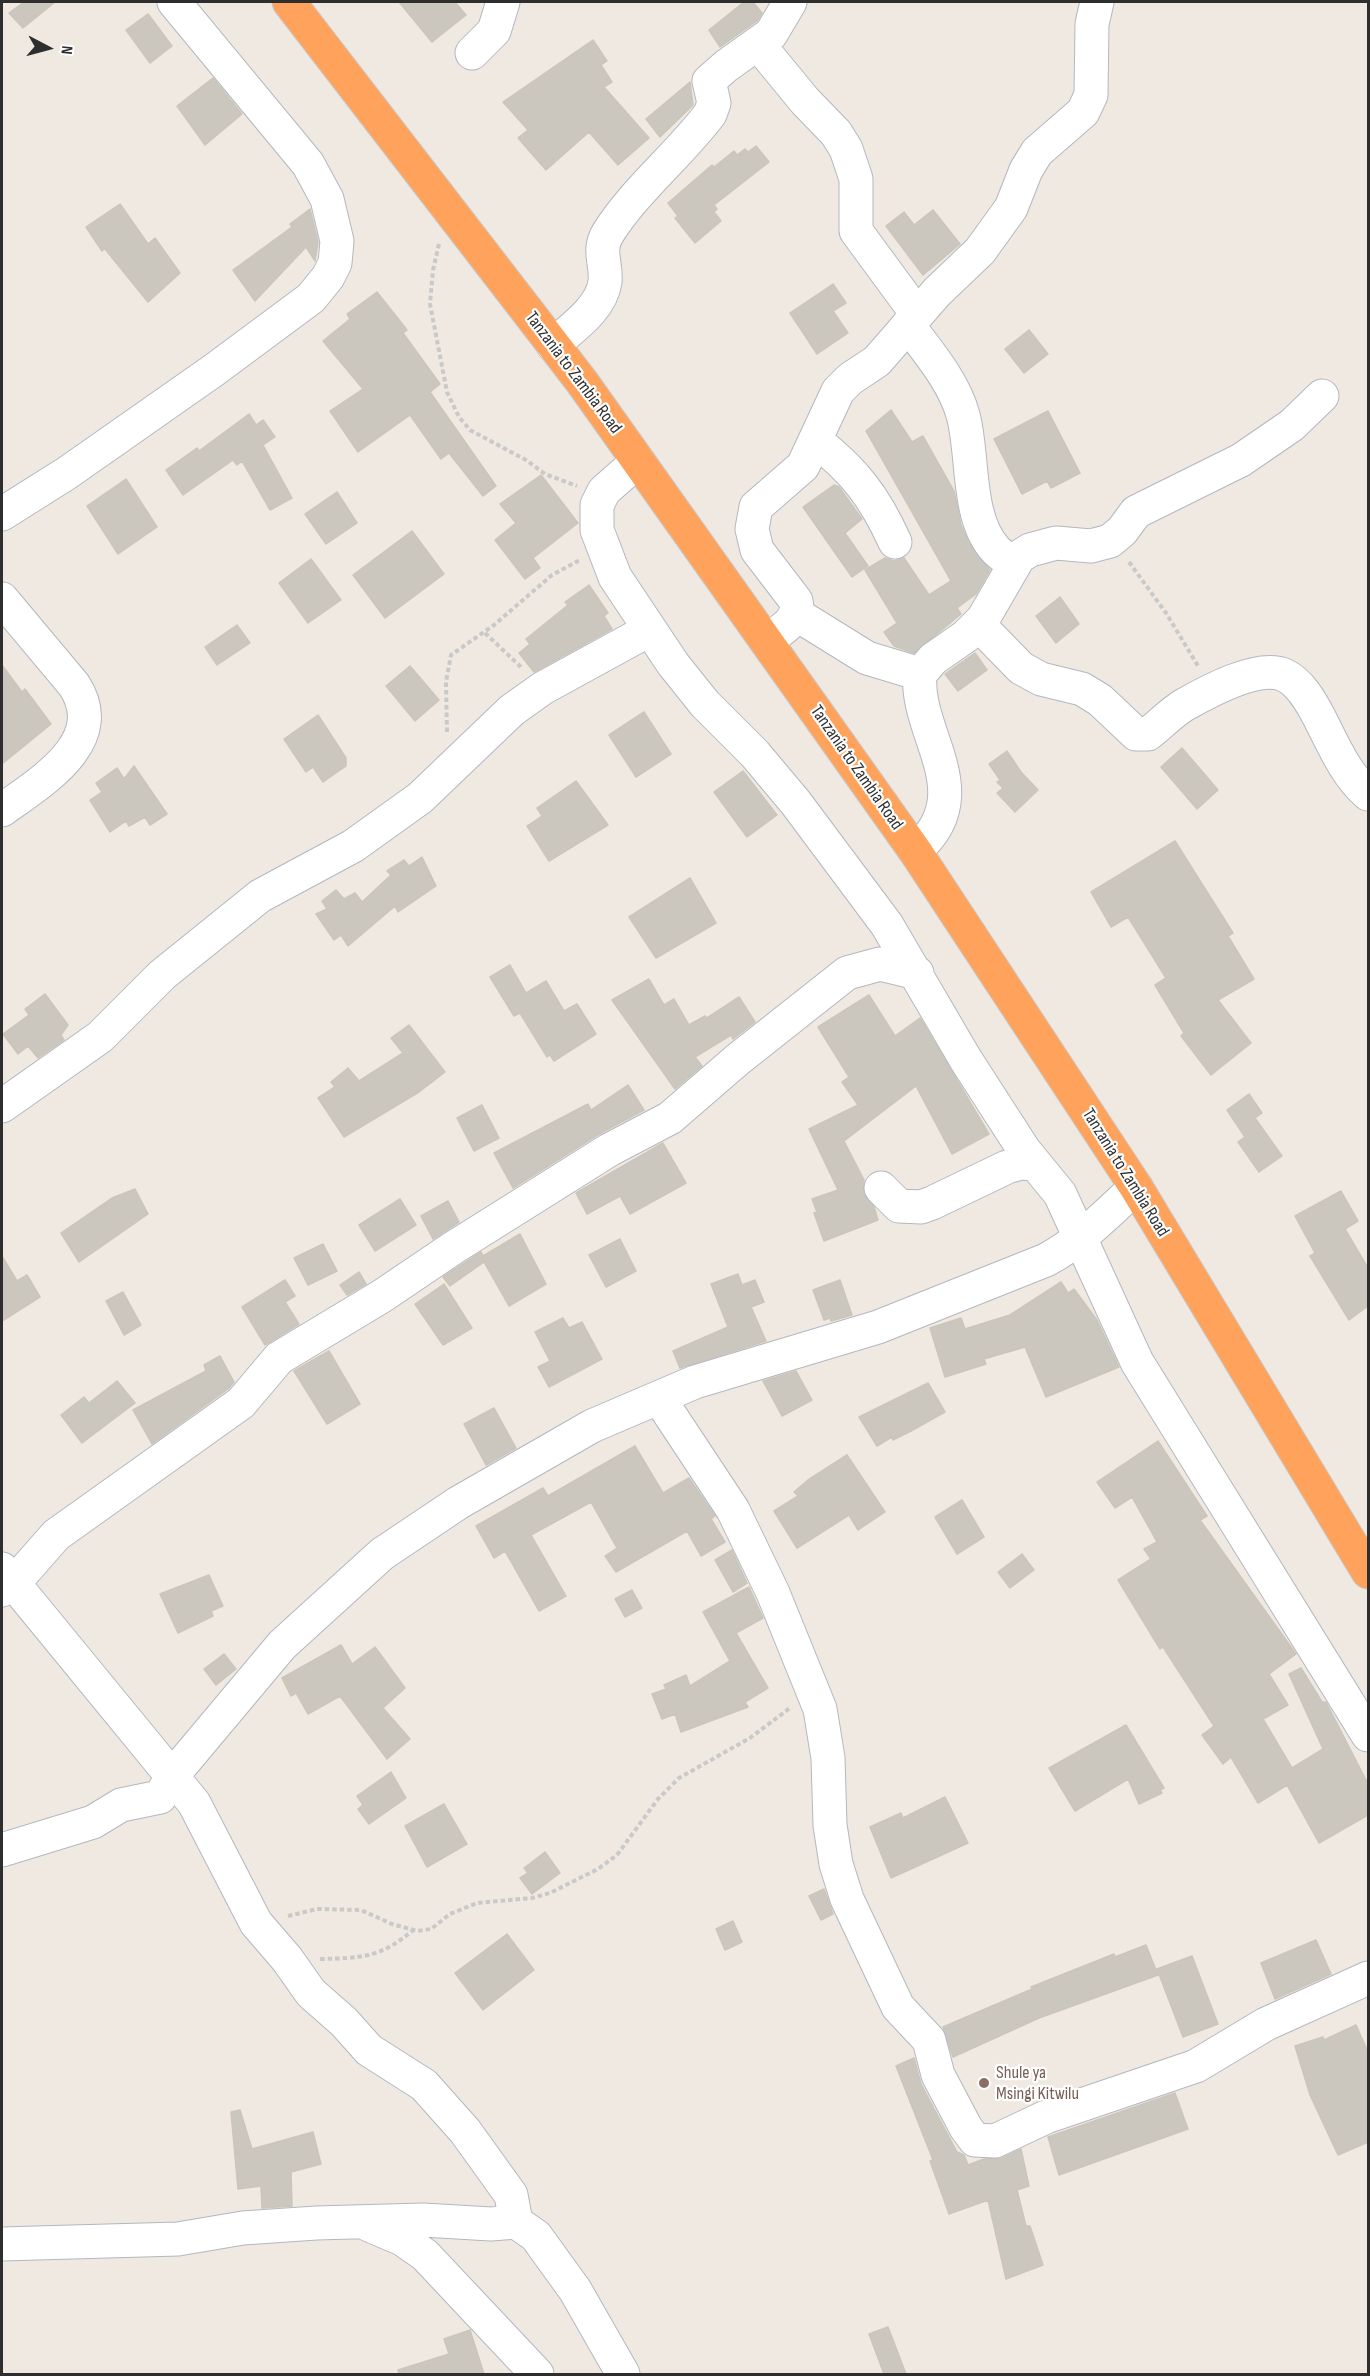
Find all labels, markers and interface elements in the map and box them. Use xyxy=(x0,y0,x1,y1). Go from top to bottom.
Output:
north arrow xyxy=(18,18,78,78)
text: N xyxy=(57,45,76,55)
street label: Tanzania to Zambia Road xyxy=(520,308,626,438)
street label: Tanzania to Zambia Road xyxy=(805,702,907,834)
street label: Tanzania to Zambia Road xyxy=(1077,1105,1173,1241)
place label: Shule ya Msingi Kitwilu xyxy=(996,2062,1079,2104)
marker: Shule ya Msingi Kitwilu xyxy=(977,2076,991,2090)

